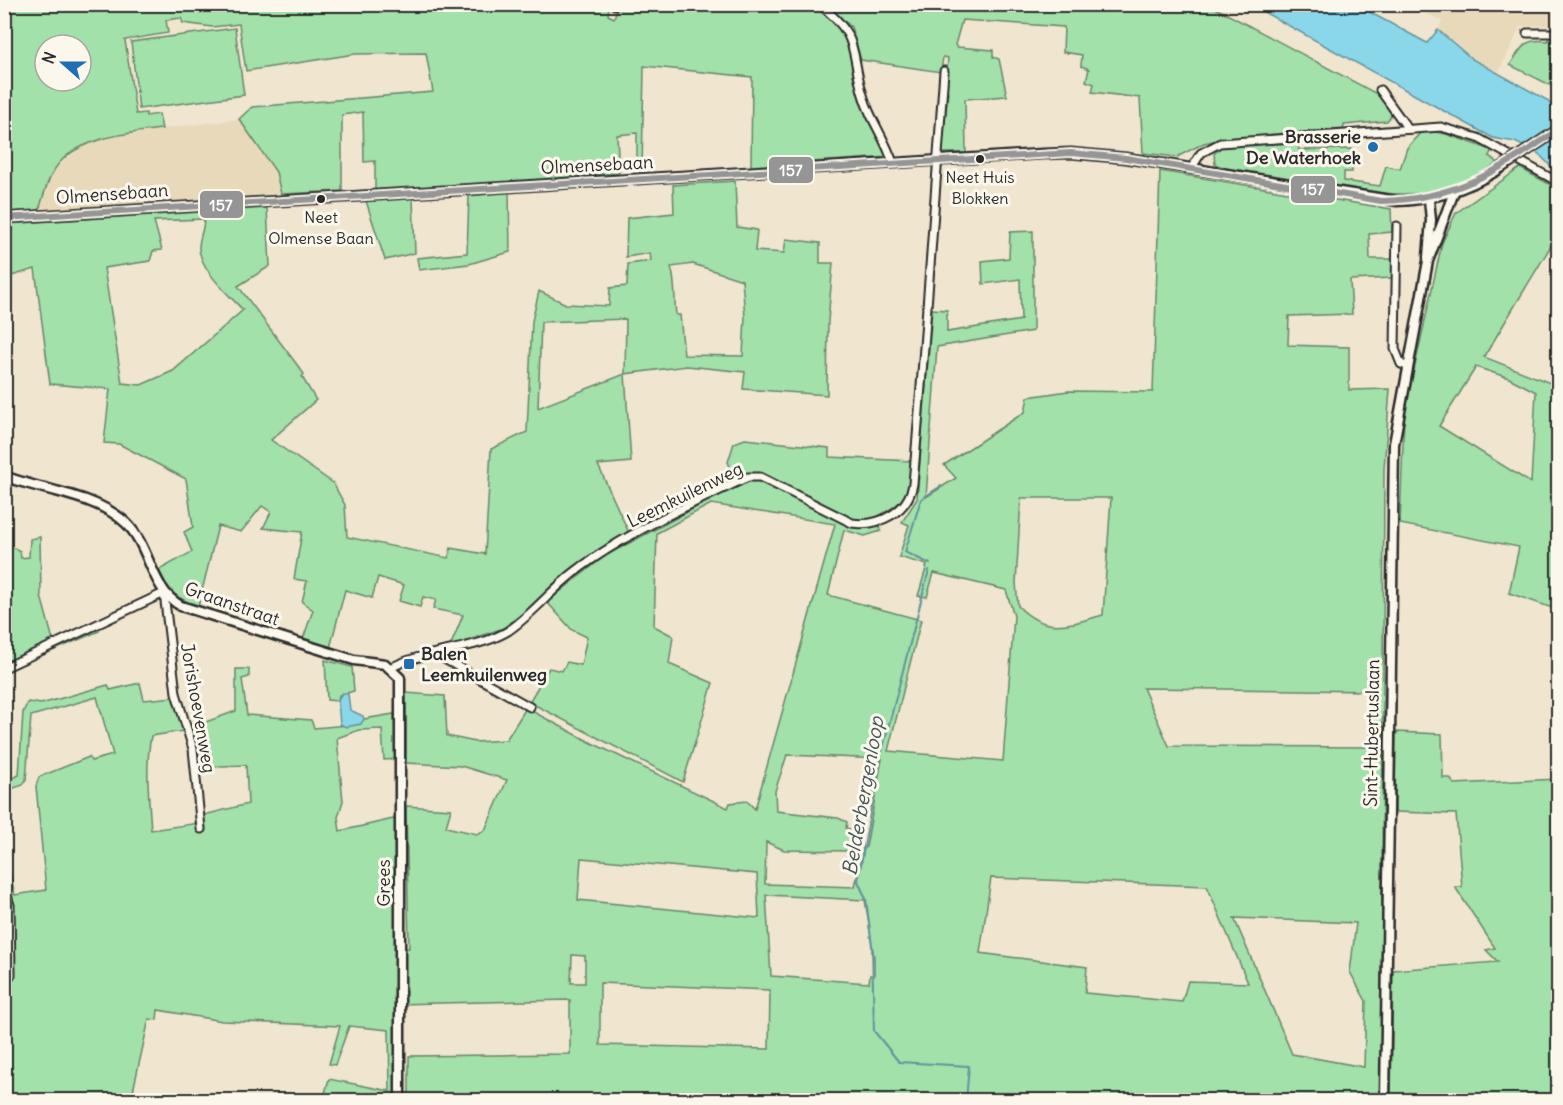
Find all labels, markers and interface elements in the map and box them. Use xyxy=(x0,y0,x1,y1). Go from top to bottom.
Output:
north arrow xyxy=(33,33,93,93)
text: N xyxy=(38,49,60,66)
place label: Brasserie De Waterhoek xyxy=(1246,125,1361,169)
marker: Brasserie De Waterhoek xyxy=(1366,140,1380,154)
street label: Olmensebaan xyxy=(540,150,654,179)
marker: Neet Huis Blokken xyxy=(974,153,986,165)
line badge: 157 xyxy=(768,156,814,184)
text: 157 xyxy=(779,160,803,180)
place label: Neet Huis Blokken xyxy=(945,167,1015,208)
line badge: 157 xyxy=(1290,175,1336,204)
street label: Olmensebaan xyxy=(55,178,169,209)
text: 157 xyxy=(1301,179,1325,199)
line badge: 157 xyxy=(199,190,244,219)
marker: Neet Olmense Baan xyxy=(315,193,327,205)
text: 157 xyxy=(209,195,233,215)
place label: Neet Olmense Baan xyxy=(268,207,374,248)
street label: Leemkuilenweg xyxy=(623,457,746,533)
street label: Graanstraat xyxy=(182,577,283,631)
street label: Jorishoevenweg xyxy=(176,641,221,775)
place label: Balen Leemkuilenweg xyxy=(421,642,547,686)
marker: Balen Leemkuilenweg xyxy=(402,657,416,671)
street label: Sint-Hubertuslaan xyxy=(1359,659,1384,807)
water label: Belderbergenloop xyxy=(836,713,889,877)
street label: Grees xyxy=(372,859,395,907)

